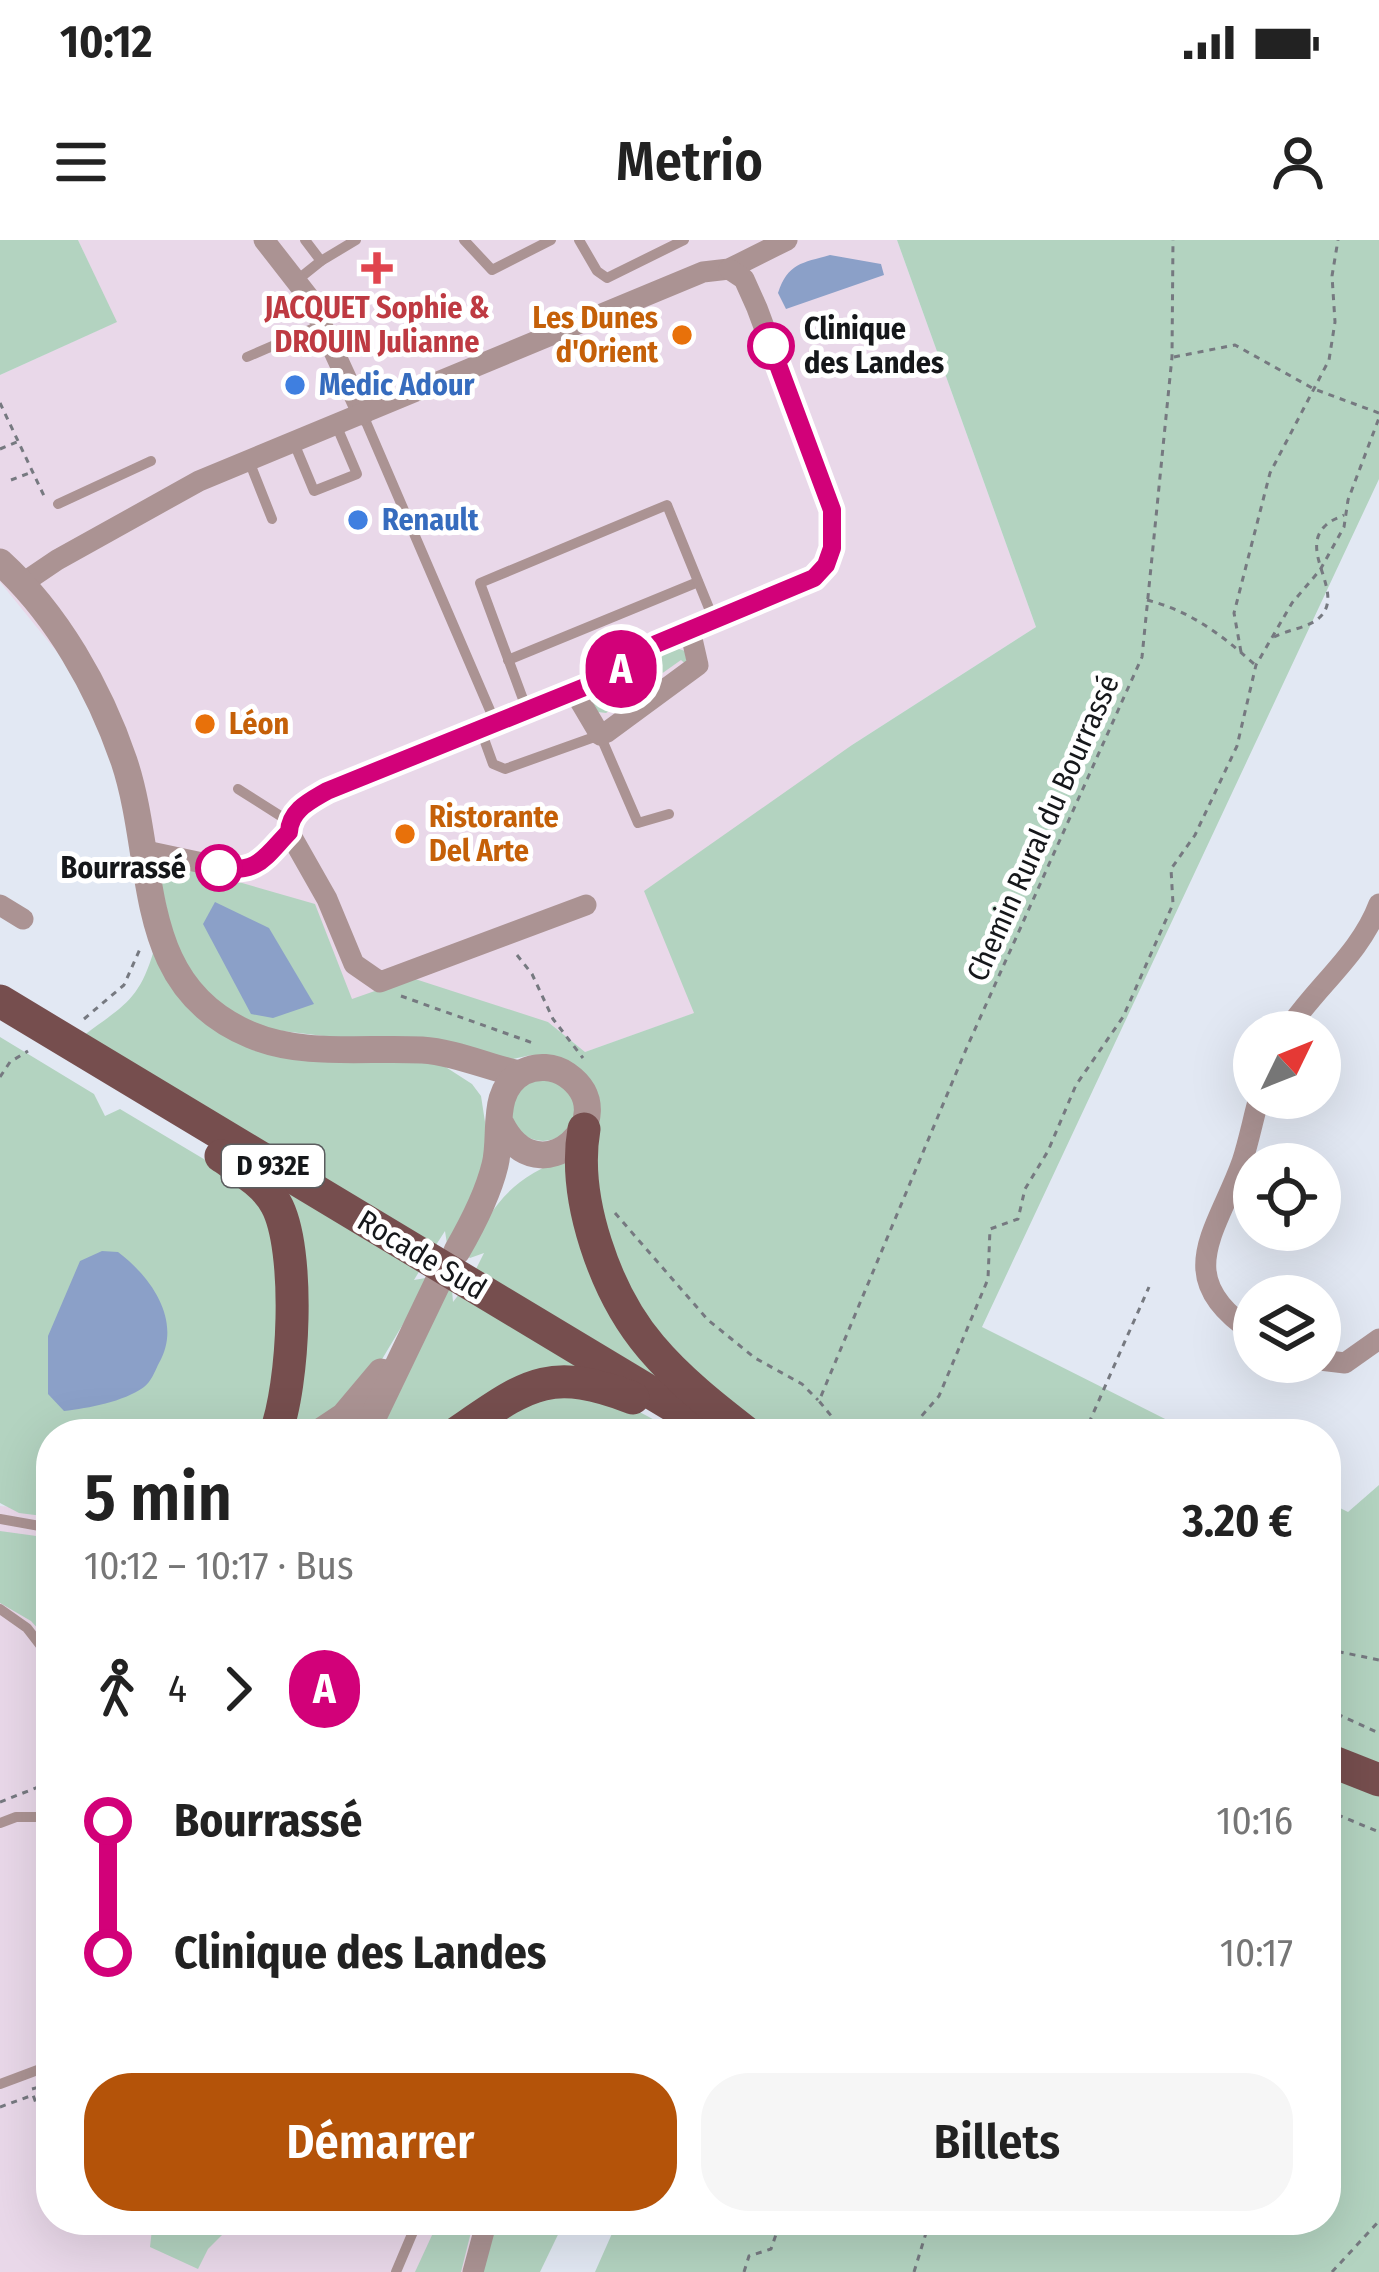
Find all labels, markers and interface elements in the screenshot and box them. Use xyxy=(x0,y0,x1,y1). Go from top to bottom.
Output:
text: 10:12 xyxy=(60,15,152,69)
icon: menu xyxy=(48,129,114,195)
icon: person xyxy=(1265,129,1331,195)
text: Metrio xyxy=(616,130,763,194)
marker: JACQUET Sophie & DROUIN Julianne xyxy=(361,252,393,284)
place label: JACQUET Sophie & DROUIN Julianne xyxy=(263,290,490,360)
place label: Les Dunes d'Orient xyxy=(533,300,658,370)
place label: Clinique des Landes xyxy=(804,311,944,381)
marker: Les Dunes d'Orient xyxy=(669,322,695,348)
marker: Clinique des Landes xyxy=(749,324,793,368)
place label: Medic Adour xyxy=(319,367,475,403)
marker: Medic Adour xyxy=(282,372,308,398)
place label: Renault xyxy=(382,502,479,538)
marker: Renault xyxy=(345,507,371,533)
line badge: A xyxy=(582,630,660,708)
text: A xyxy=(610,644,632,694)
street label: Chemin Rural du Bourrassé xyxy=(959,669,1127,987)
place label: Léon xyxy=(229,706,289,742)
marker: Léon xyxy=(192,711,218,737)
place label: Ristorante Del Arte xyxy=(429,799,559,869)
marker: Ristorante Del Arte xyxy=(392,821,418,847)
marker: Bourrassé xyxy=(197,846,241,890)
place label: Bourrassé xyxy=(61,850,186,886)
north arrow xyxy=(1233,1011,1341,1119)
map controls xyxy=(1233,1011,1341,1383)
button: locate xyxy=(1233,1143,1341,1251)
road number: D 932E xyxy=(222,1145,324,1187)
street label: Rocade Sud xyxy=(351,1203,493,1307)
button: layers xyxy=(1233,1275,1341,1383)
text: 5 min xyxy=(84,1458,232,1537)
text: 3.20 € xyxy=(1183,1494,1293,1548)
text: 10:12 – 10:17 · Bus xyxy=(84,1543,354,1589)
icon: walk xyxy=(84,1656,150,1722)
icon: forward xyxy=(205,1656,271,1722)
text: A xyxy=(313,1664,336,1714)
text: 4 xyxy=(168,1666,187,1712)
text: Bourrassé xyxy=(174,1794,362,1848)
text: 10:16 xyxy=(1216,1798,1293,1844)
text: Clinique des Landes xyxy=(174,1926,546,1980)
text: 10:17 xyxy=(1220,1930,1293,1976)
button: Démarrer xyxy=(84,2073,677,2211)
button: Billets xyxy=(701,2073,1293,2211)

